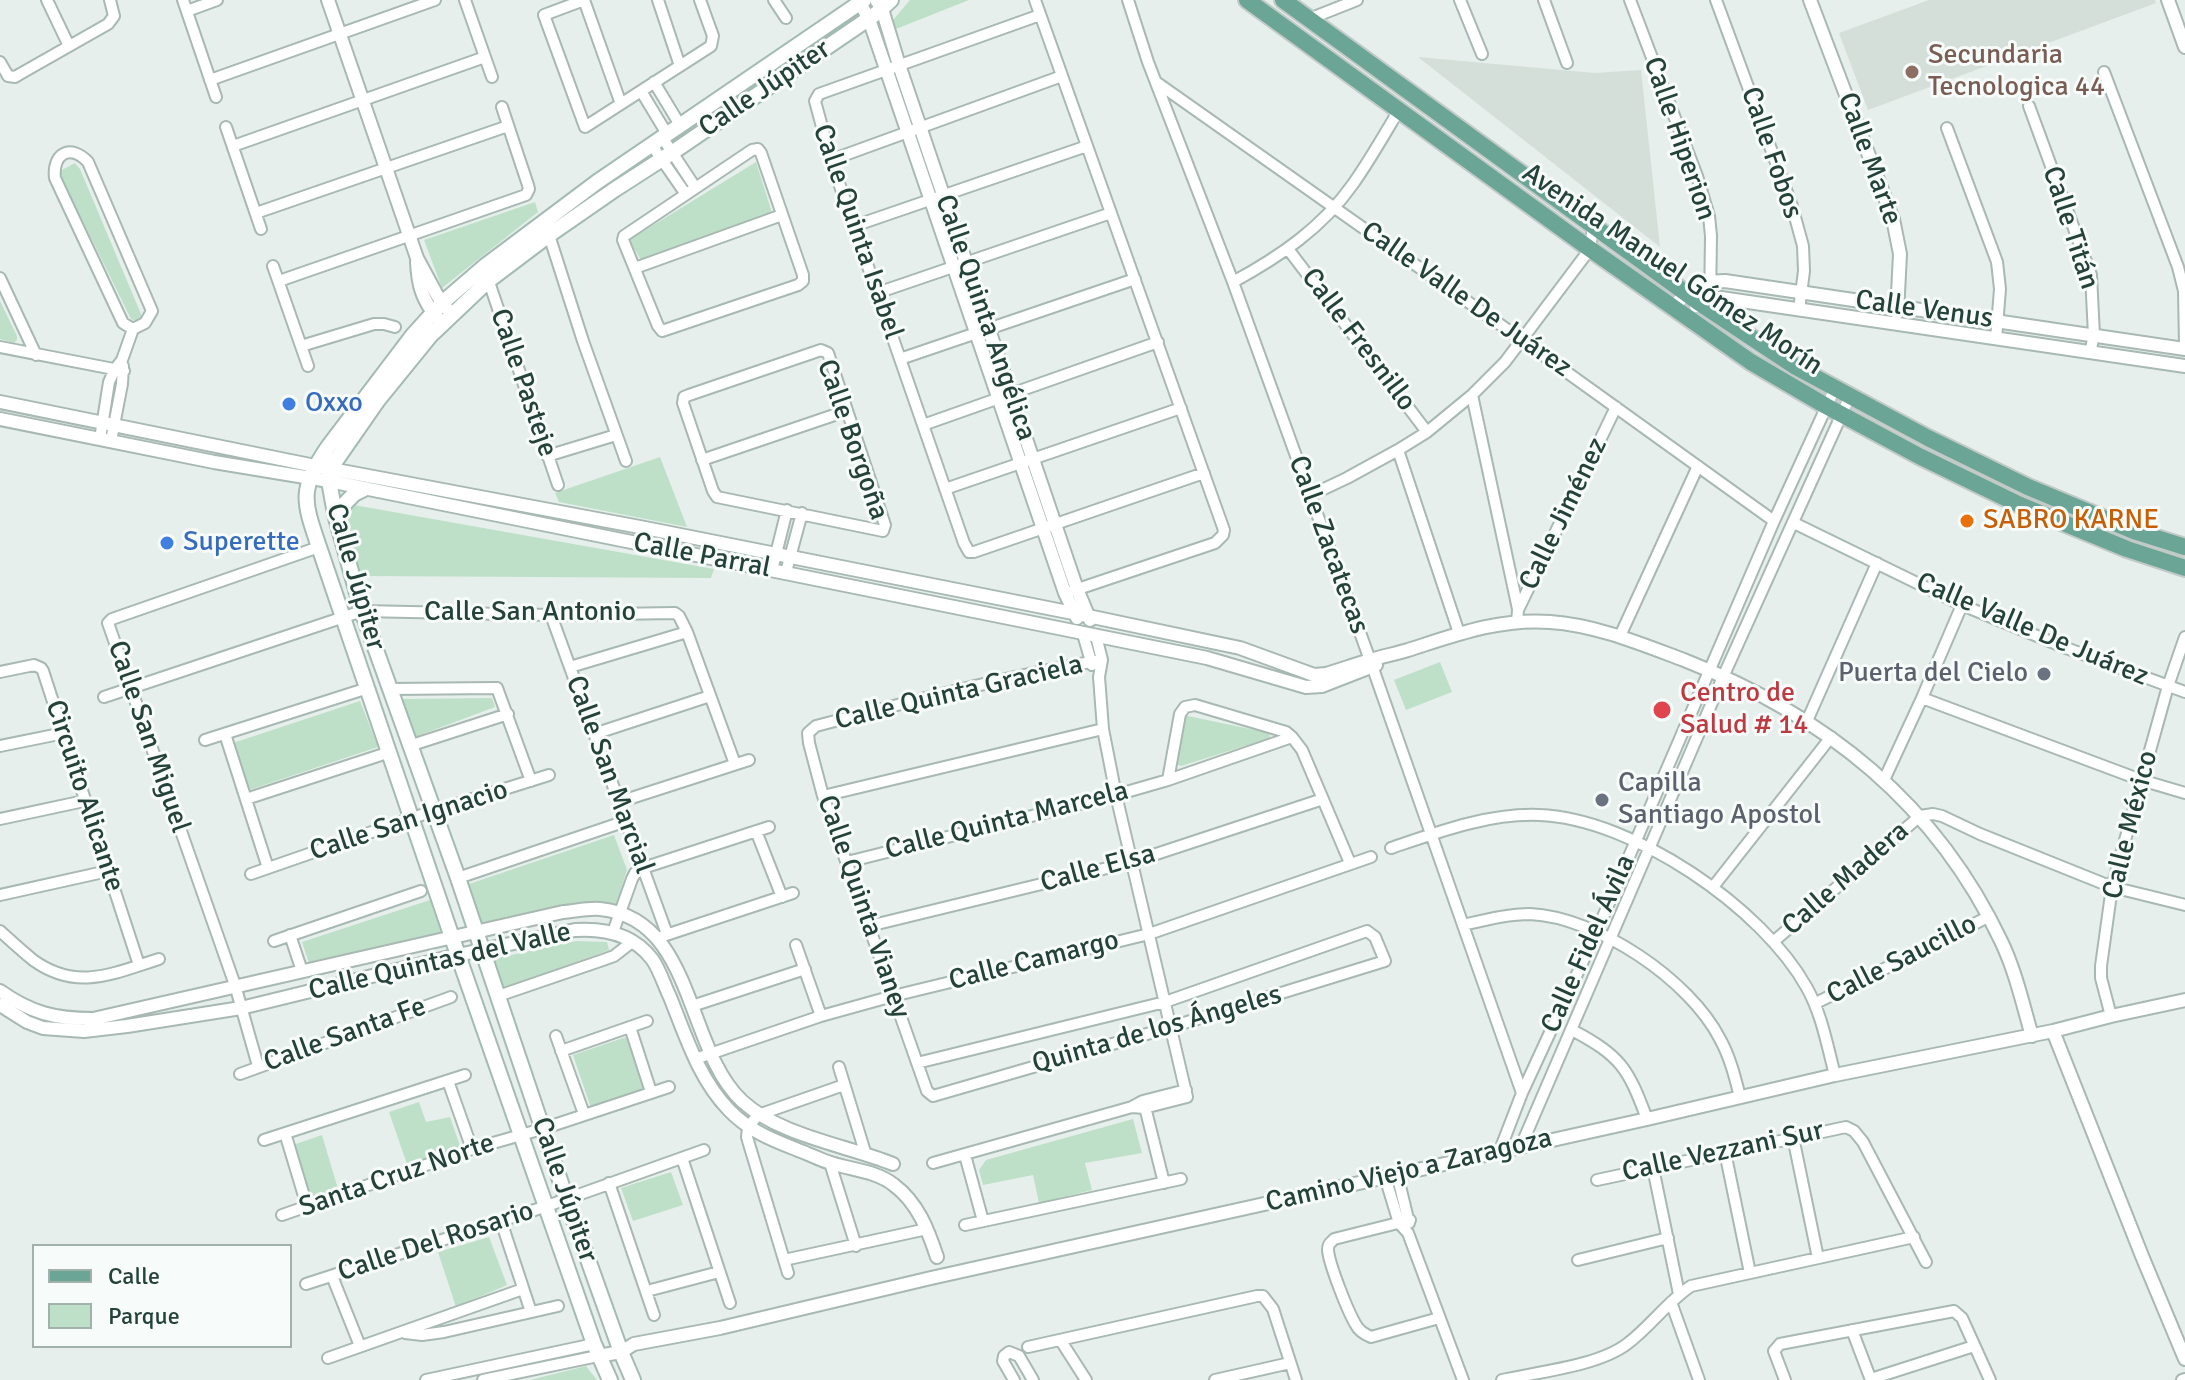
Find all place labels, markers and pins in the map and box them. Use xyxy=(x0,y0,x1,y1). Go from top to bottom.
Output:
place label: Secundaria Tecnologica 44 xyxy=(1928,39,2105,105)
marker: Secundaria Tecnologica 44 xyxy=(1903,63,1921,81)
place label: Oxxo xyxy=(305,387,363,421)
marker: Oxxo xyxy=(280,395,298,413)
place label: SABRO KARNE xyxy=(1983,504,2159,538)
marker: SABRO KARNE xyxy=(1958,512,1976,530)
place label: Superette xyxy=(183,526,300,560)
marker: Superette xyxy=(158,534,176,552)
place label: Puerta del Cielo xyxy=(1838,657,2028,691)
marker: Puerta del Cielo xyxy=(2035,665,2053,683)
place label: Centro de Salud # 14 xyxy=(1680,677,1808,743)
marker: Centro de Salud # 14 xyxy=(1651,699,1673,721)
place label: Capilla Santiago Apostol xyxy=(1618,767,1821,833)
marker: Capilla Santiago Apostol xyxy=(1593,791,1611,809)

